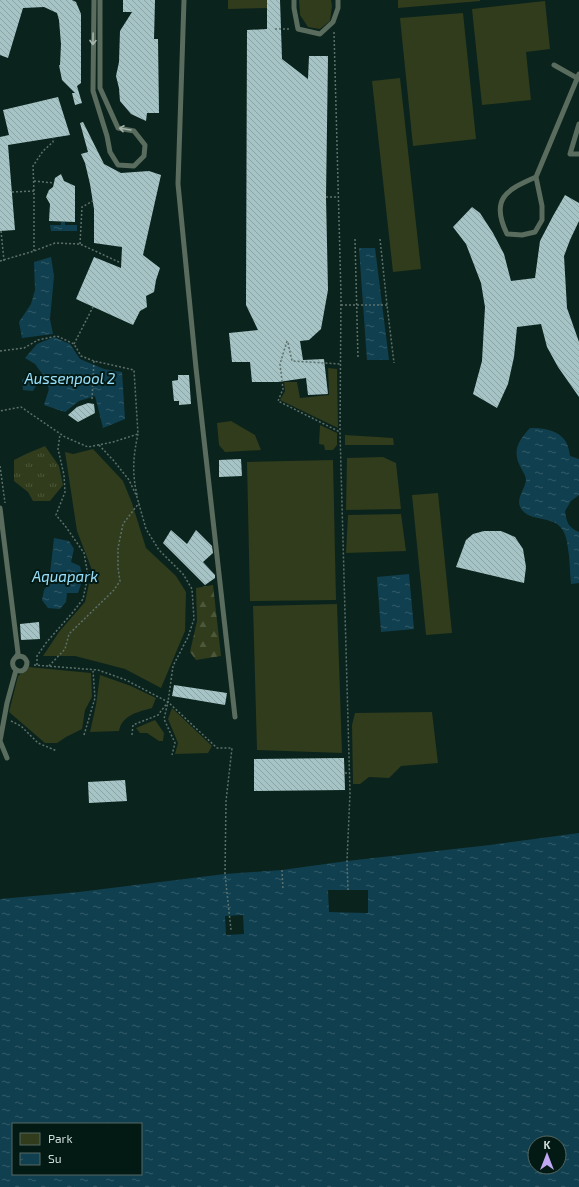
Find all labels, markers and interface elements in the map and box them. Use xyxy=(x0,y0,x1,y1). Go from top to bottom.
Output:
one-way arrow xyxy=(90,32,97,45)
one-way arrow xyxy=(119,125,132,133)
water label: Aussenpool 2 xyxy=(24,369,115,387)
water label: Aquapark xyxy=(31,567,98,585)
legend xyxy=(12,1123,142,1175)
text: Park xyxy=(48,1131,73,1145)
north arrow xyxy=(527,1135,567,1175)
text: K xyxy=(544,1138,551,1151)
text: Su xyxy=(48,1151,62,1165)

